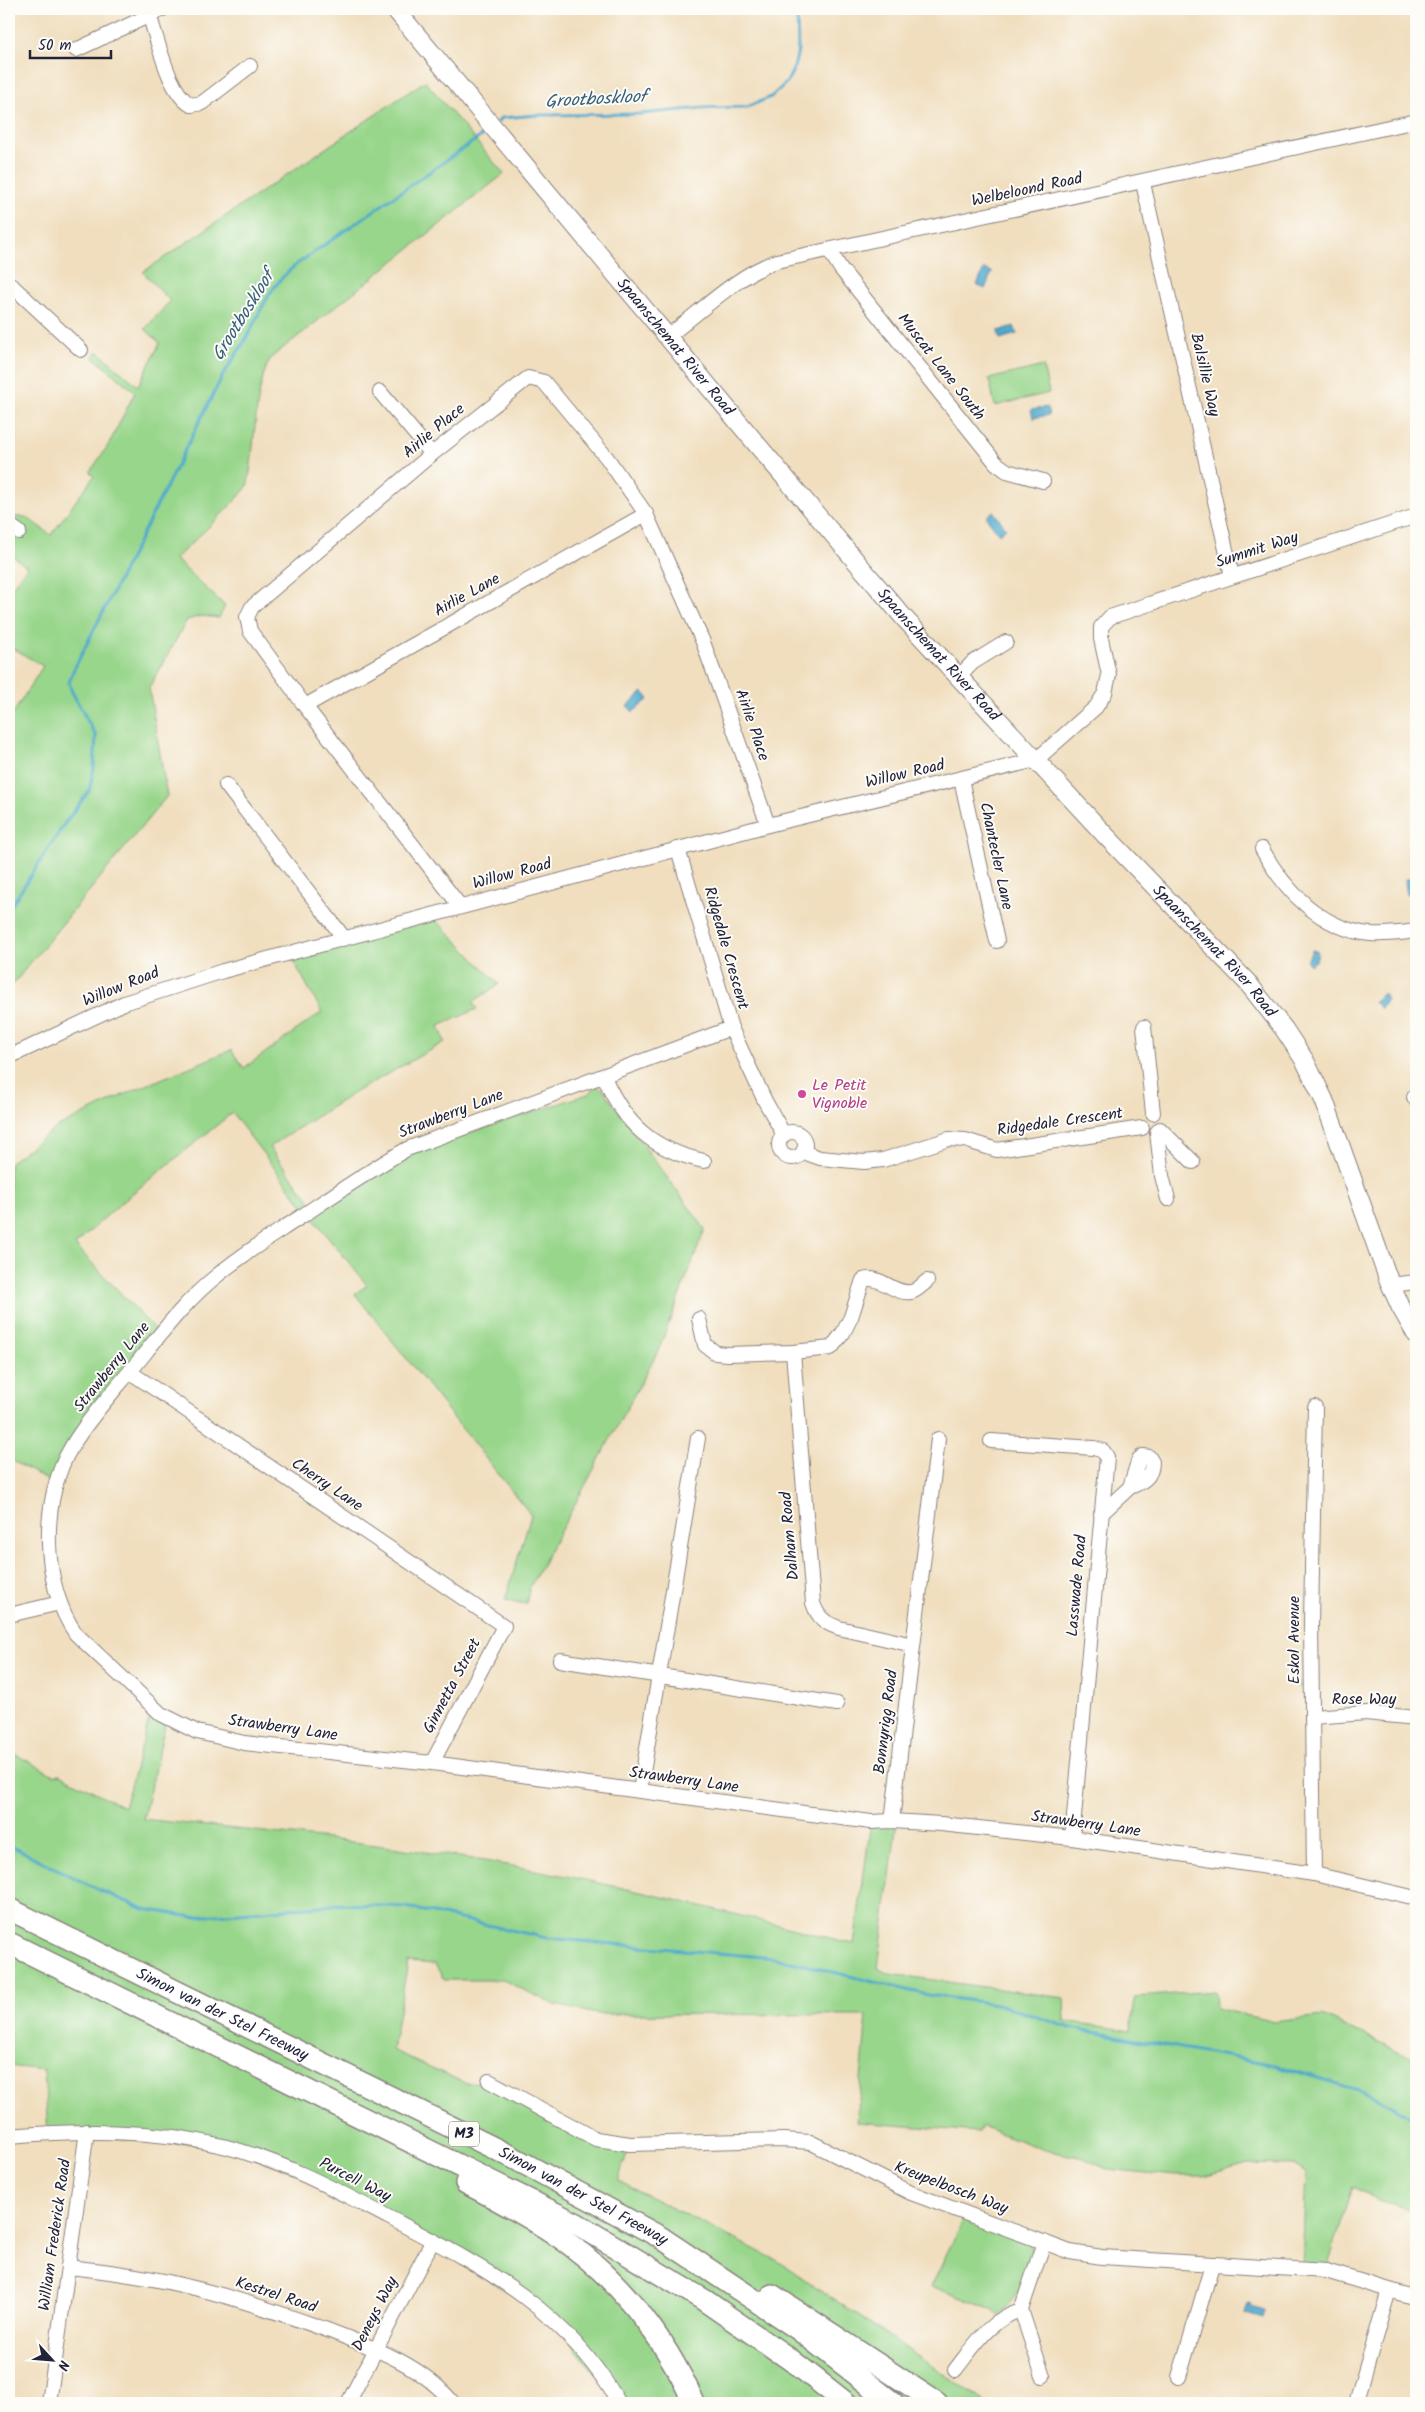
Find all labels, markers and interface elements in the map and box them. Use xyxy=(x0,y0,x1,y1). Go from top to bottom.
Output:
scale bar xyxy=(30,28,111,60)
text: 50 m xyxy=(38,34,72,58)
water label: Grootboskloof xyxy=(545,83,653,117)
street label: Welbeloond Road xyxy=(969,166,1086,214)
water label: Grootboskloof xyxy=(205,261,286,367)
street label: Spaanschemat River Road xyxy=(611,272,741,422)
street label: Muscat Lane South xyxy=(891,308,991,426)
street label: Balsillie Way xyxy=(1183,331,1227,420)
street label: Airlie Place xyxy=(397,397,471,465)
street label: Summit Way xyxy=(1212,525,1302,575)
street label: Airlie Lane xyxy=(429,567,505,623)
street label: Spaanschemat River Road xyxy=(871,582,1007,728)
street label: Airlie Place xyxy=(728,686,776,764)
street label: Willow Road xyxy=(863,753,948,795)
street label: Chantecler Lane xyxy=(972,800,1020,912)
street label: Willow Road xyxy=(470,851,555,897)
street label: Spaanschemat River Road xyxy=(1147,879,1283,1023)
street label: Ridgedale Crescent xyxy=(696,884,756,1013)
street label: Willow Road xyxy=(79,960,164,1014)
place label: Le Petit Vignoble xyxy=(812,1073,867,1116)
street label: Strawberry Lane xyxy=(395,1083,507,1145)
marker: Le Petit Vignoble xyxy=(796,1088,808,1100)
street label: Ridgedale Crescent xyxy=(995,1101,1125,1143)
street label: Strawberry Lane xyxy=(68,1316,156,1418)
street label: Cherry Lane xyxy=(286,1452,368,1518)
street label: Dalham Road xyxy=(774,1490,806,1581)
street label: Lasswade Road xyxy=(1060,1533,1094,1638)
street label: Eskol Avenue xyxy=(1282,1596,1307,1684)
street label: Ginnetta Street xyxy=(416,1633,488,1738)
street label: Bonnyrigg Road xyxy=(867,1667,905,1776)
street label: Rose Way xyxy=(1332,1687,1397,1712)
street label: Strawberry Lane xyxy=(227,1708,339,1748)
street label: Strawberry Lane xyxy=(628,1760,740,1800)
street label: Strawberry Lane xyxy=(1030,1804,1142,1844)
street label: Simon van der Stel Freeway xyxy=(132,1961,313,2068)
road number: M3 xyxy=(449,2122,479,2146)
street label: Simon van der Stel Freeway xyxy=(494,2140,674,2252)
street label: Purcell Way xyxy=(315,2151,396,2209)
street label: Kreupelbosch Way xyxy=(890,2155,1012,2221)
street label: William Frederick Road xyxy=(32,2157,78,2312)
street label: Kestrel Road xyxy=(232,2270,321,2320)
street label: Deneys Way xyxy=(345,2272,405,2356)
north arrow xyxy=(28,2334,78,2384)
text: N xyxy=(51,2356,75,2374)

